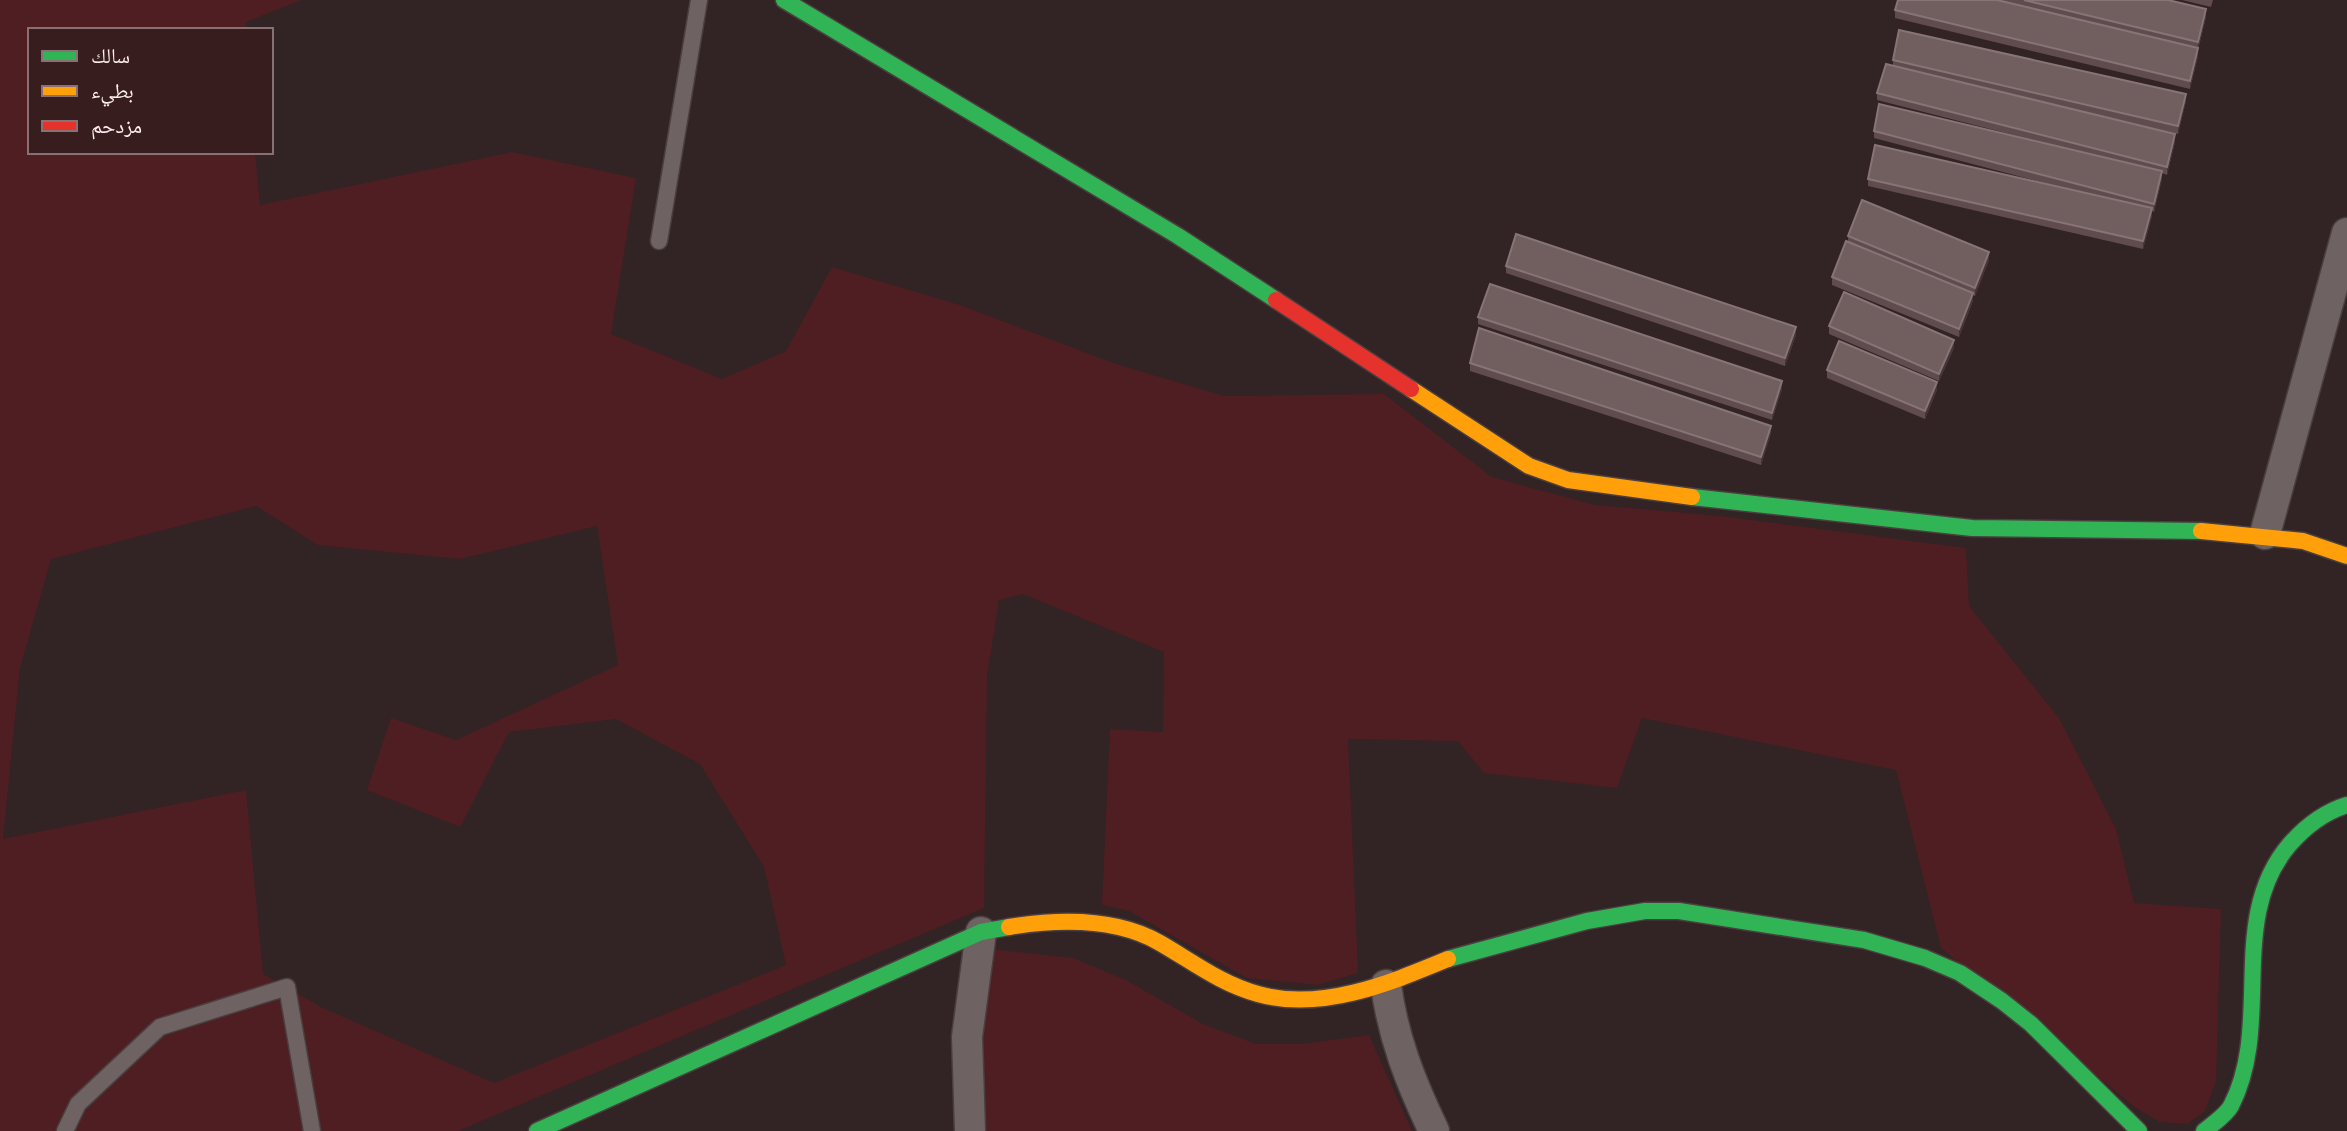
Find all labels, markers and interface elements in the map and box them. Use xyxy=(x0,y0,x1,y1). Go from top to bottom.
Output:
legend xyxy=(28,28,273,154)
text: سالك xyxy=(91,43,130,68)
text: بطيء xyxy=(91,78,134,107)
text: مزدحم xyxy=(91,113,142,140)

